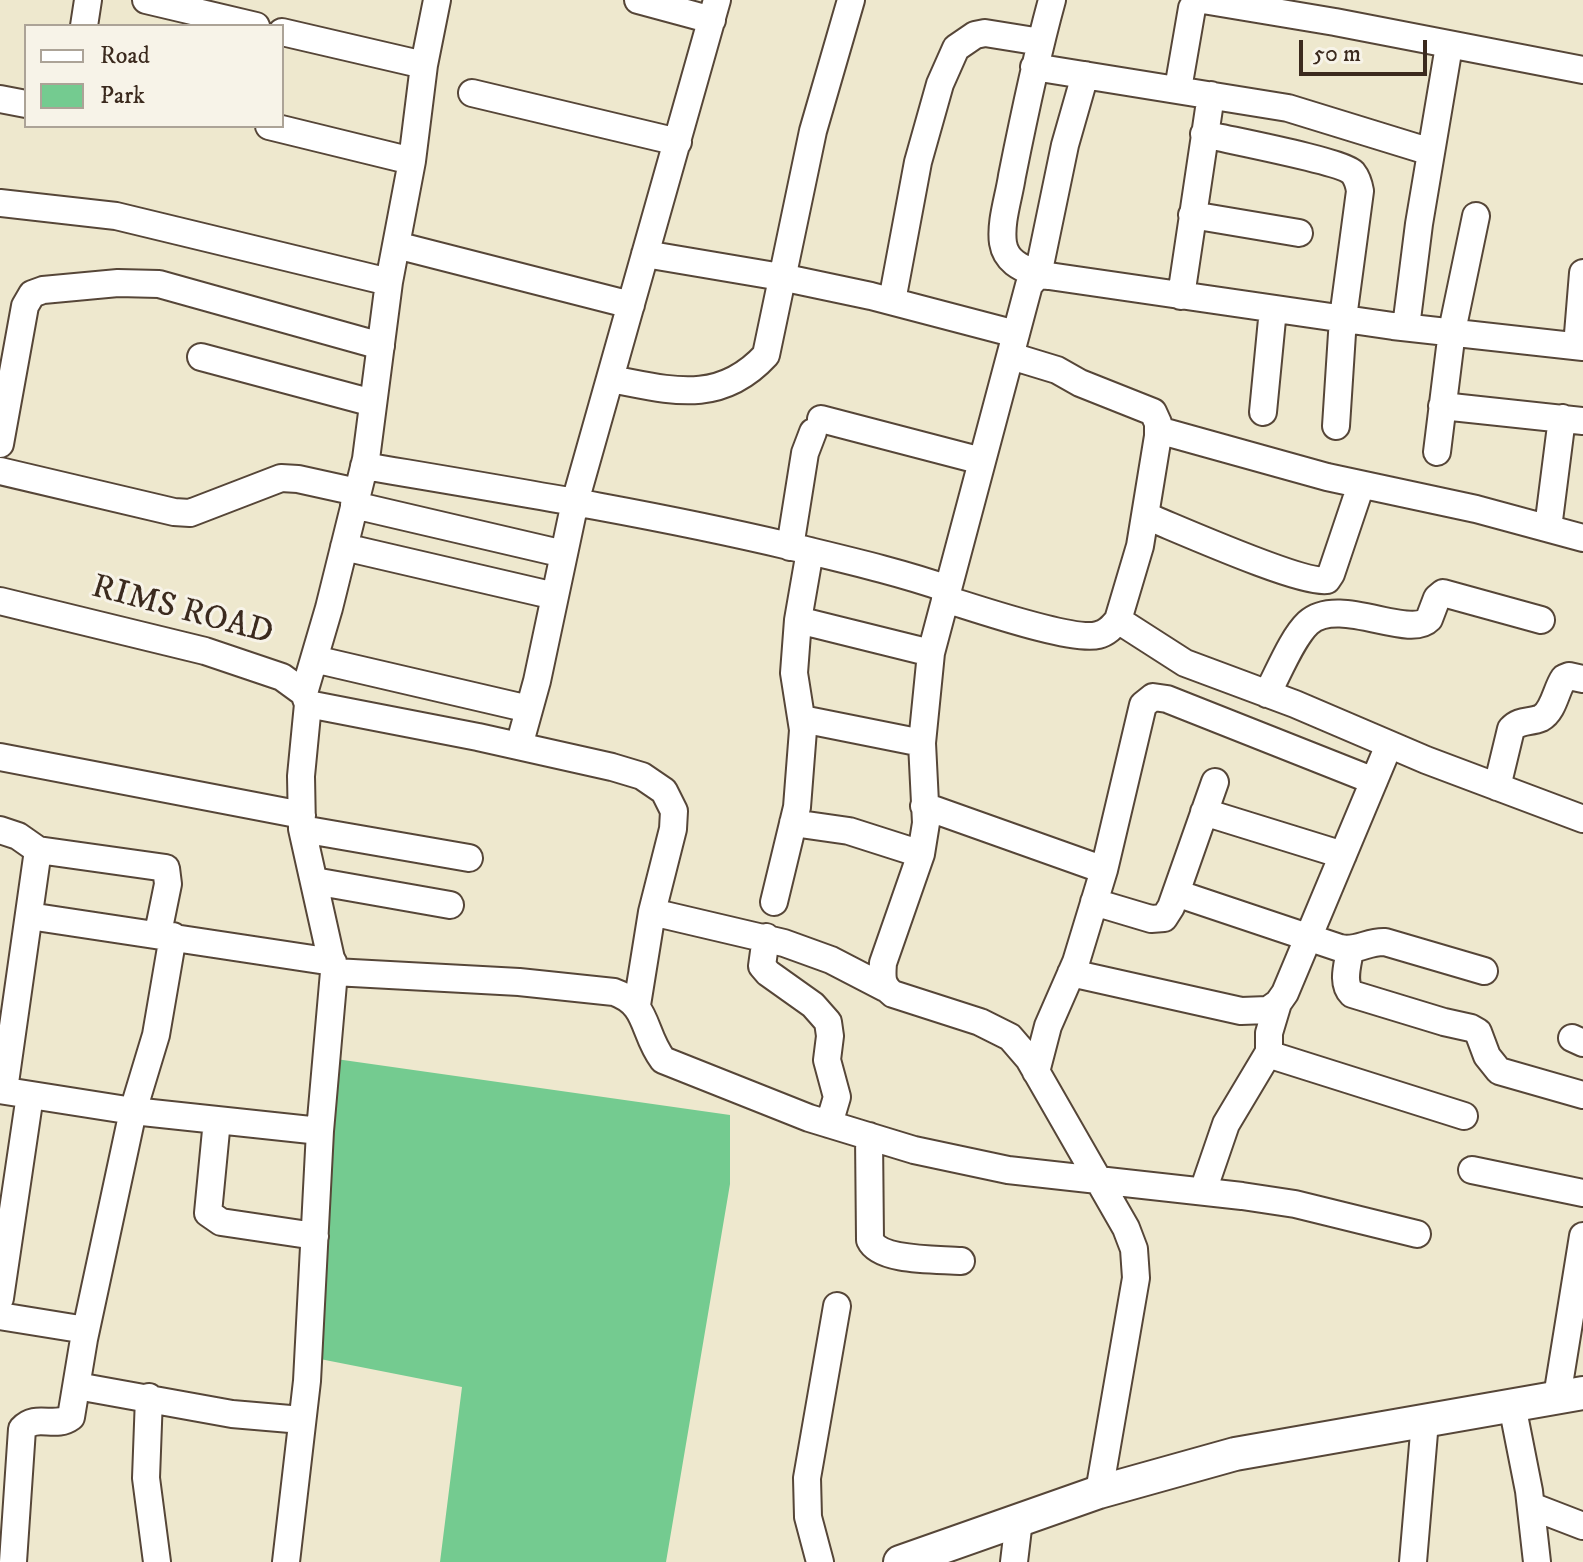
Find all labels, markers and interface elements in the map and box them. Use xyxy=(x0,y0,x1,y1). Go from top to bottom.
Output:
legend xyxy=(24,24,284,128)
scale bar xyxy=(1303,24,1431,74)
text: 50 m xyxy=(1313,39,1361,69)
text: Road xyxy=(100,41,150,71)
text: Park xyxy=(100,81,145,111)
street label: RIMS ROAD xyxy=(87,568,277,656)

